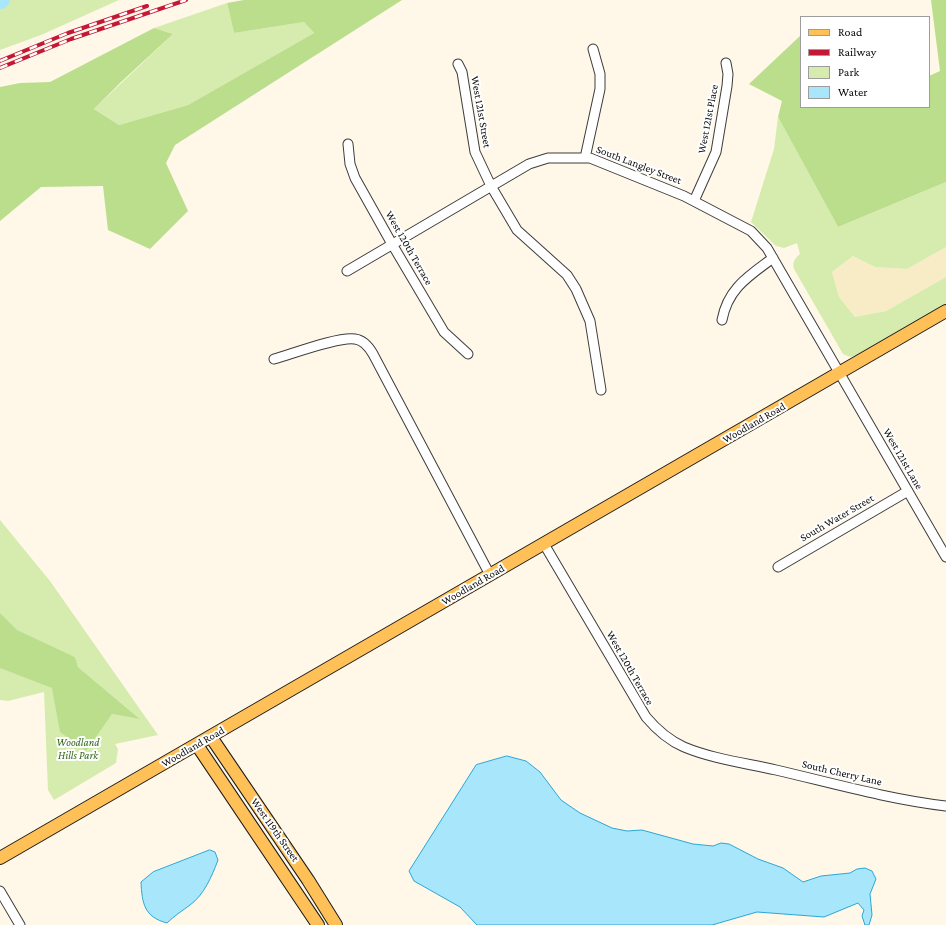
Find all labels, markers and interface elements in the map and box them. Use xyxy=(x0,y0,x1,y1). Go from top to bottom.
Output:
legend xyxy=(800,16,930,108)
text: Road xyxy=(838,25,862,39)
text: Railway xyxy=(838,45,876,59)
text: Park xyxy=(838,65,859,79)
street label: West 121st Street xyxy=(468,75,494,149)
street label: West 121st Place xyxy=(695,83,721,155)
text: Water xyxy=(838,85,867,99)
street label: South Langley Street xyxy=(594,143,684,187)
street label: West 120th Terrace xyxy=(382,208,436,288)
street label: Woodland Road xyxy=(720,400,788,446)
street label: West 121st Lane xyxy=(880,426,926,492)
street label: South Water Street xyxy=(798,492,876,544)
street label: Woodland Road xyxy=(439,562,507,608)
street label: West 120th Terrace xyxy=(603,628,657,708)
street label: Woodland Road xyxy=(159,724,227,770)
park label: Woodland Hills Park xyxy=(57,736,99,762)
street label: South Cherry Lane xyxy=(801,757,883,789)
street label: West 119th Street xyxy=(248,796,302,864)

